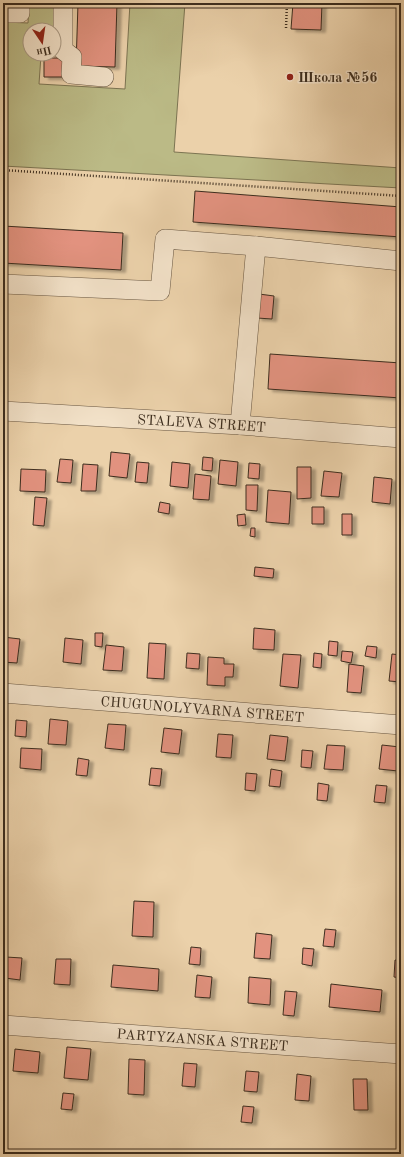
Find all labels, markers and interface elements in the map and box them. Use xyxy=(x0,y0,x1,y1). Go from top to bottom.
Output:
north arrow xyxy=(22,22,62,62)
text: Пн xyxy=(35,43,53,57)
place label: Школа №56 xyxy=(298,71,377,85)
marker: Школа №56 xyxy=(285,72,295,82)
street label: STALEVA STREET xyxy=(137,413,266,435)
street label: CHUGUNOLYVARNA STREET xyxy=(100,695,304,725)
street label: PARTYZANSKA STREET xyxy=(116,1027,289,1054)

